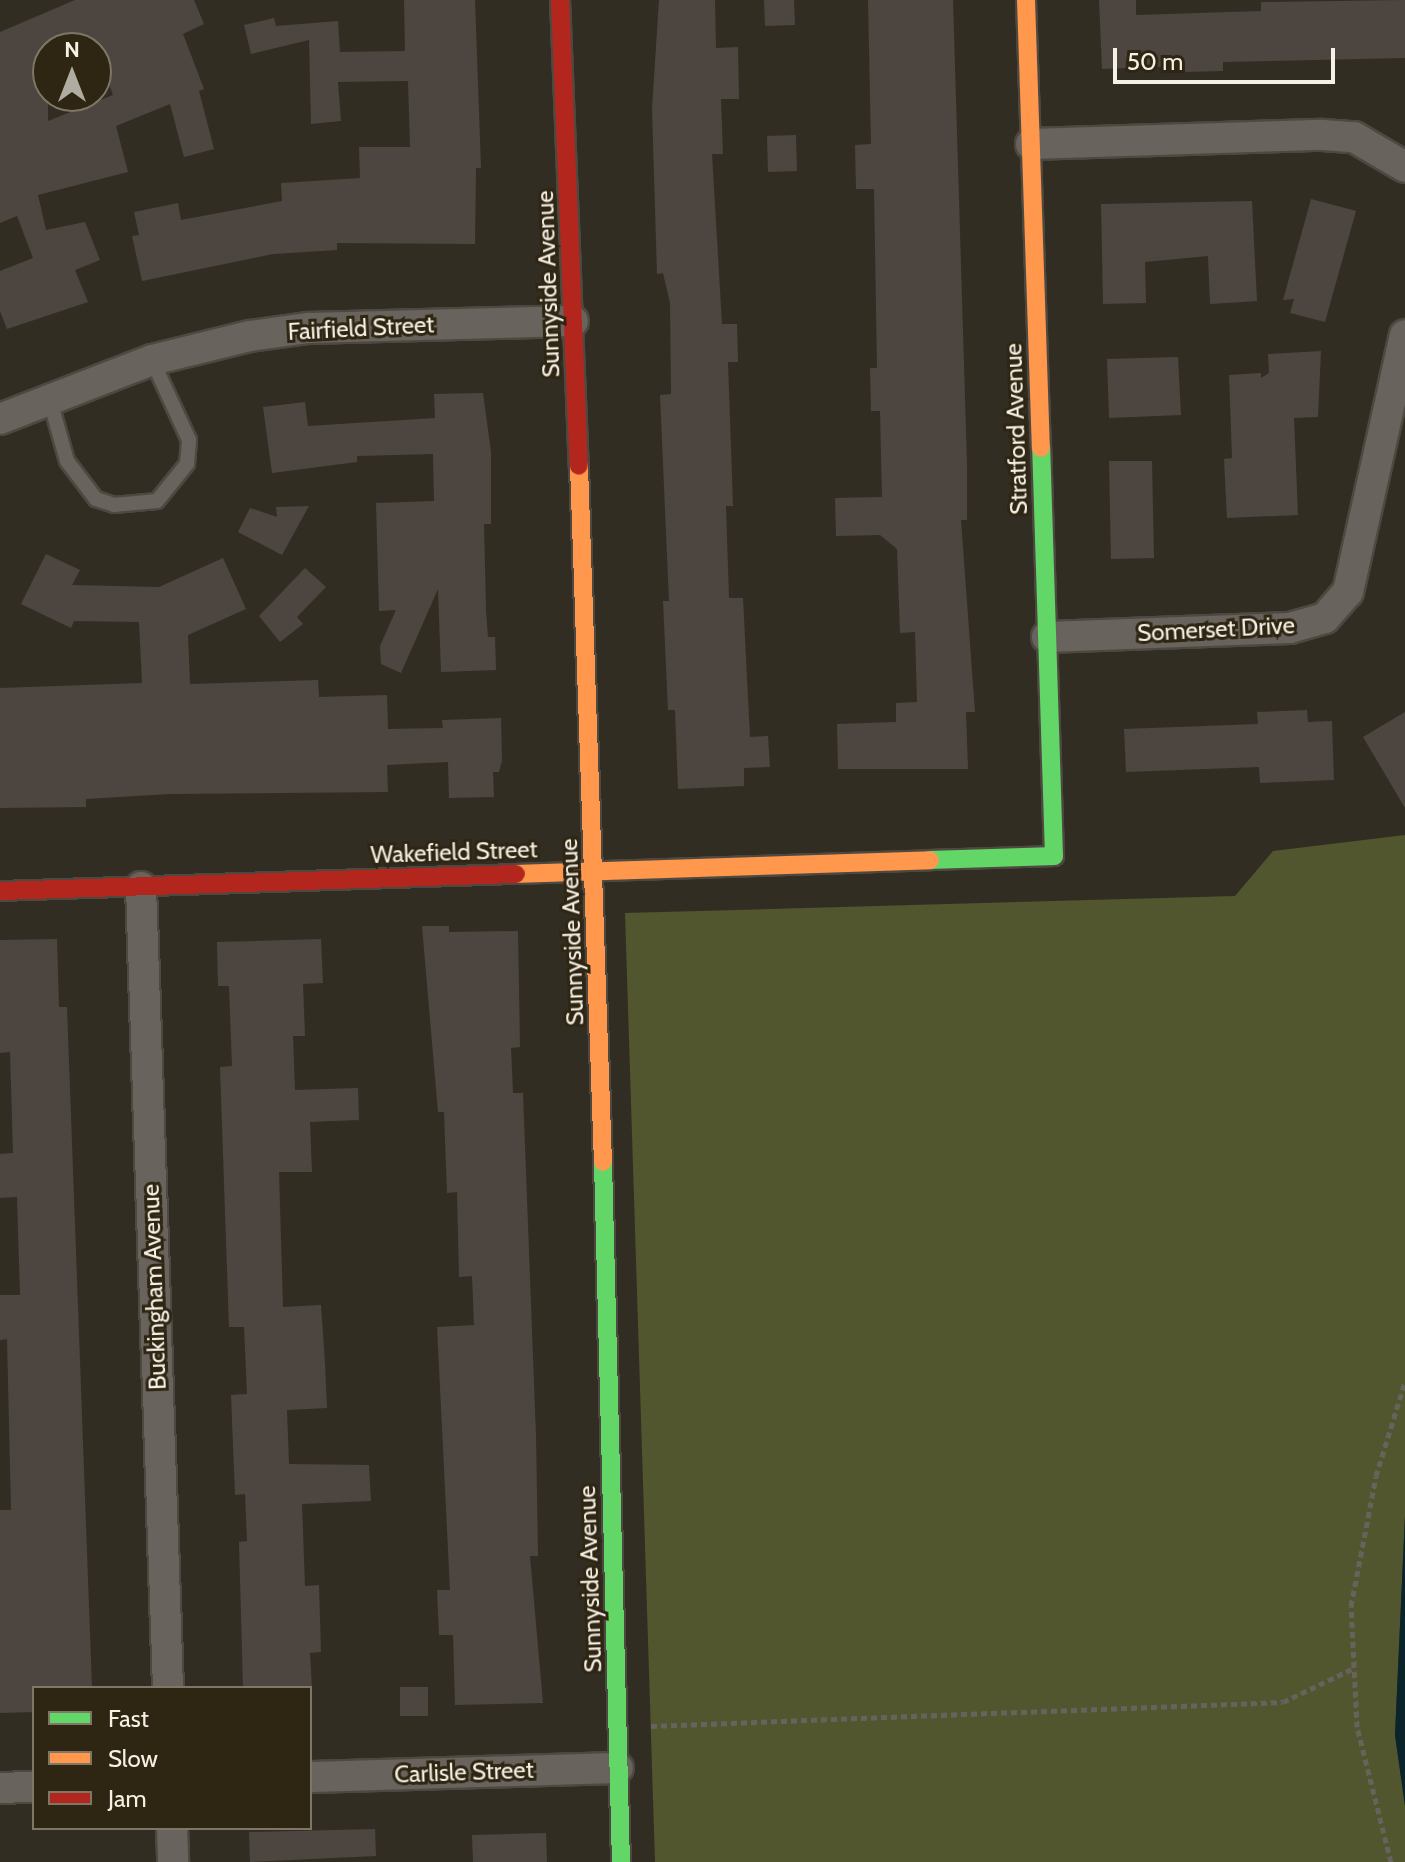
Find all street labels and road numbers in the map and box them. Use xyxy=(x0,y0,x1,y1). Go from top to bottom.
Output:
street label: Sunnyside Avenue xyxy=(530,190,566,378)
street label: Fairfield Street xyxy=(287,310,435,346)
street label: Stratford Avenue xyxy=(999,343,1033,515)
street label: Somerset Drive xyxy=(1137,610,1295,648)
street label: Wakefield Street xyxy=(370,835,538,869)
street label: Sunnyside Avenue xyxy=(554,838,590,1026)
street label: Buckingham Avenue xyxy=(136,1184,172,1390)
street label: Sunnyside Avenue xyxy=(572,1485,608,1673)
street label: Carlisle Street xyxy=(394,1755,534,1789)

